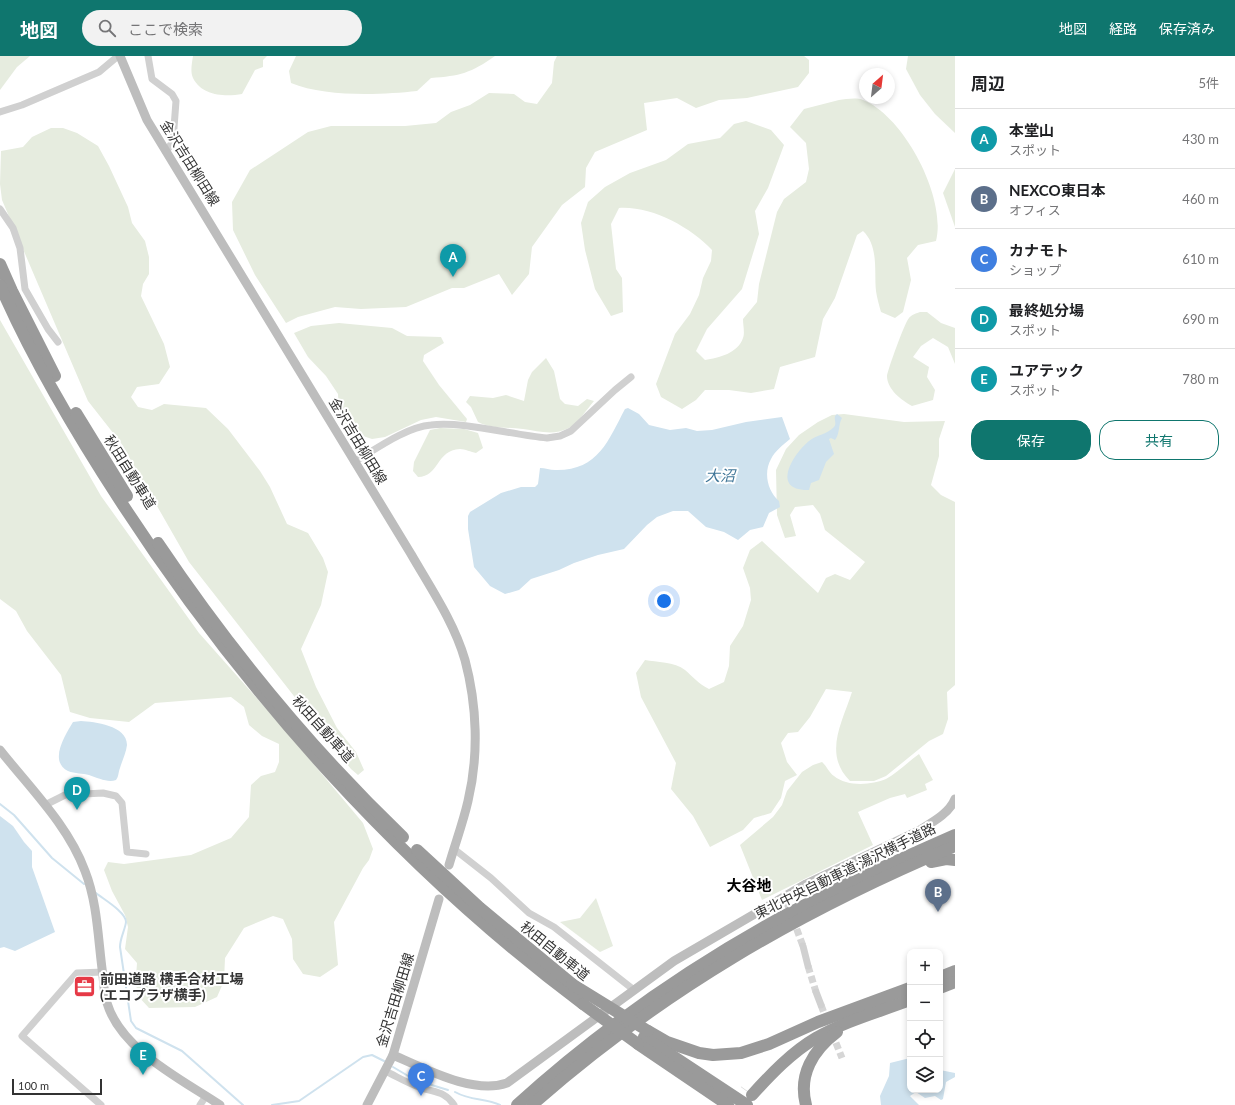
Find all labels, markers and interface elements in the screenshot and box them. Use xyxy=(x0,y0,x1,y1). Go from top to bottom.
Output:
search box xyxy=(82,10,362,46)
icon: search xyxy=(96,17,118,39)
text: 地図 xyxy=(20,18,58,41)
text: ここで検索 xyxy=(128,20,203,38)
text: 地図 xyxy=(1059,20,1087,37)
text: 経路 xyxy=(1109,20,1137,37)
text: 保存済み xyxy=(1159,20,1215,37)
north arrow xyxy=(859,68,895,104)
text: 周辺 xyxy=(971,73,1005,94)
text: 5件 xyxy=(1198,75,1219,91)
street label: 金沢吉田柳田線 xyxy=(157,117,224,209)
text: 本堂山 xyxy=(1009,121,1054,139)
text: A xyxy=(979,131,989,147)
text: 430 m xyxy=(1182,131,1219,147)
text: スポット xyxy=(1009,142,1061,158)
text: NEXCO東日本 xyxy=(1009,181,1106,199)
text: B xyxy=(980,191,988,207)
text: 460 m xyxy=(1182,191,1219,207)
text: オフィス xyxy=(1009,202,1061,218)
text: カナモト xyxy=(1009,241,1069,259)
pin: A xyxy=(440,244,466,277)
text: C xyxy=(980,251,988,267)
text: 610 m xyxy=(1182,251,1219,267)
text: ショップ xyxy=(1009,262,1061,278)
text: 最終処分場 xyxy=(1009,301,1084,319)
text: D xyxy=(979,311,989,327)
text: 690 m xyxy=(1182,311,1219,327)
text: スポット xyxy=(1009,322,1061,338)
text: ユアテック xyxy=(1009,361,1084,379)
text: E xyxy=(980,371,988,387)
text: 780 m xyxy=(1182,371,1219,387)
text: スポット xyxy=(1009,382,1061,398)
street label: 金沢吉田柳田線 xyxy=(326,394,391,487)
button: 保存 xyxy=(971,420,1091,460)
button: 共有 xyxy=(1099,420,1219,460)
street label: 秋田自動車道 xyxy=(101,432,160,512)
water label: 大沼 xyxy=(705,466,737,484)
your location xyxy=(654,591,674,611)
street label: 秋田自動車道 xyxy=(289,692,358,766)
pin: D xyxy=(64,777,90,810)
street label: 東北中央自動車道;湯沢横手道路 xyxy=(751,819,938,922)
district label: 大谷地 xyxy=(726,876,772,894)
pin: B xyxy=(925,879,951,912)
street label: 秋田自動車道 xyxy=(517,918,593,984)
map controls xyxy=(907,949,943,1093)
button: + xyxy=(907,949,943,985)
street label: 金沢吉田柳田線 xyxy=(372,951,417,1049)
place label: 前田道路 横手合材工場 (エコプラザ横手) xyxy=(100,970,243,1003)
office icon: 前田道路 横手合材工場 (エコプラザ横手) xyxy=(72,974,98,1000)
button: − xyxy=(907,985,943,1021)
button: locate xyxy=(907,1021,943,1057)
pin: E xyxy=(130,1042,156,1075)
button: layers xyxy=(907,1057,943,1093)
pin: C xyxy=(408,1063,434,1096)
scale bar xyxy=(12,1077,102,1096)
text: 100 m xyxy=(18,1079,49,1092)

